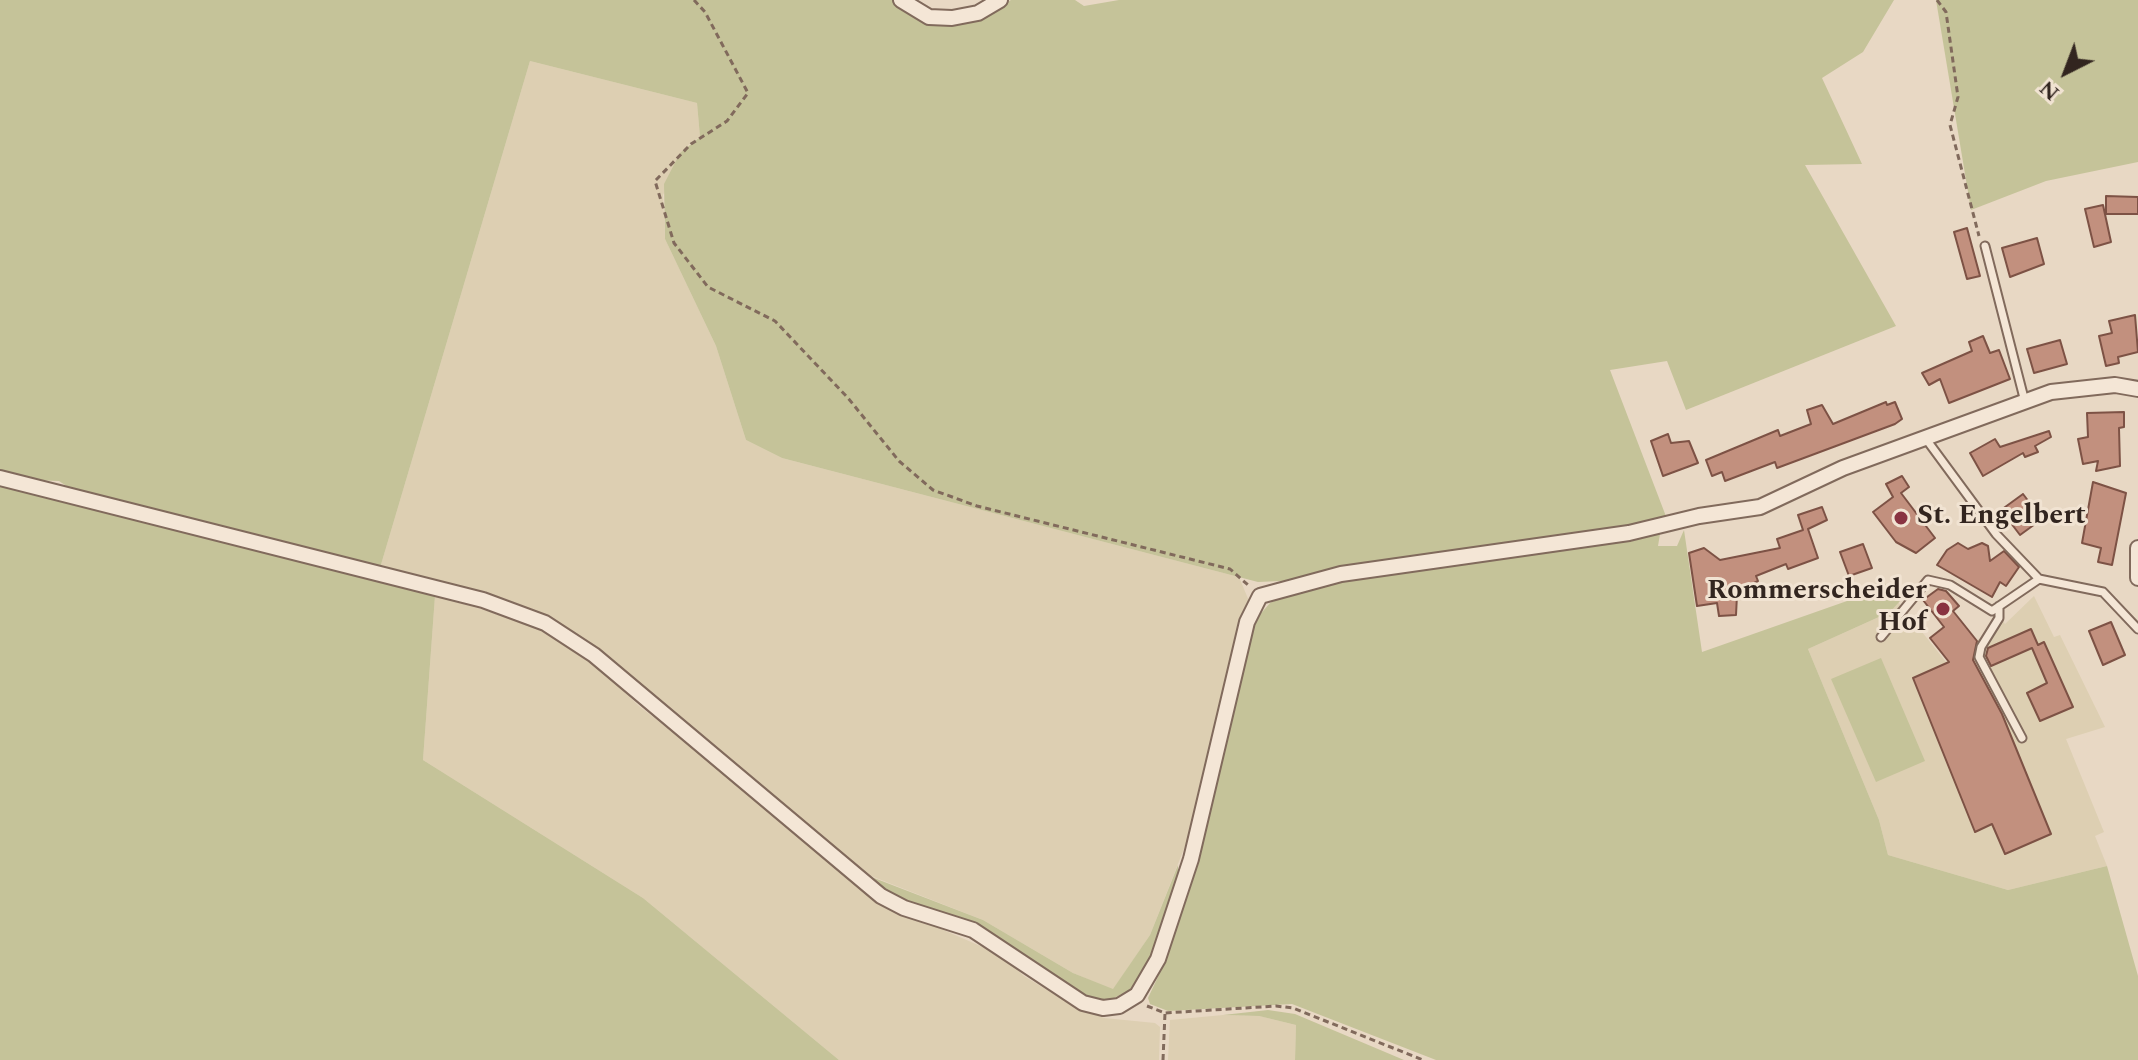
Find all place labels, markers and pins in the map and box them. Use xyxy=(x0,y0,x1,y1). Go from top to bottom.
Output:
place label: St. Engelbert xyxy=(1917,501,2086,535)
marker: St. Engelbert xyxy=(1892,509,1910,527)
place label: Rommerscheider Hof xyxy=(1707,576,1927,642)
marker: Rommerscheider Hof xyxy=(1934,600,1952,618)

